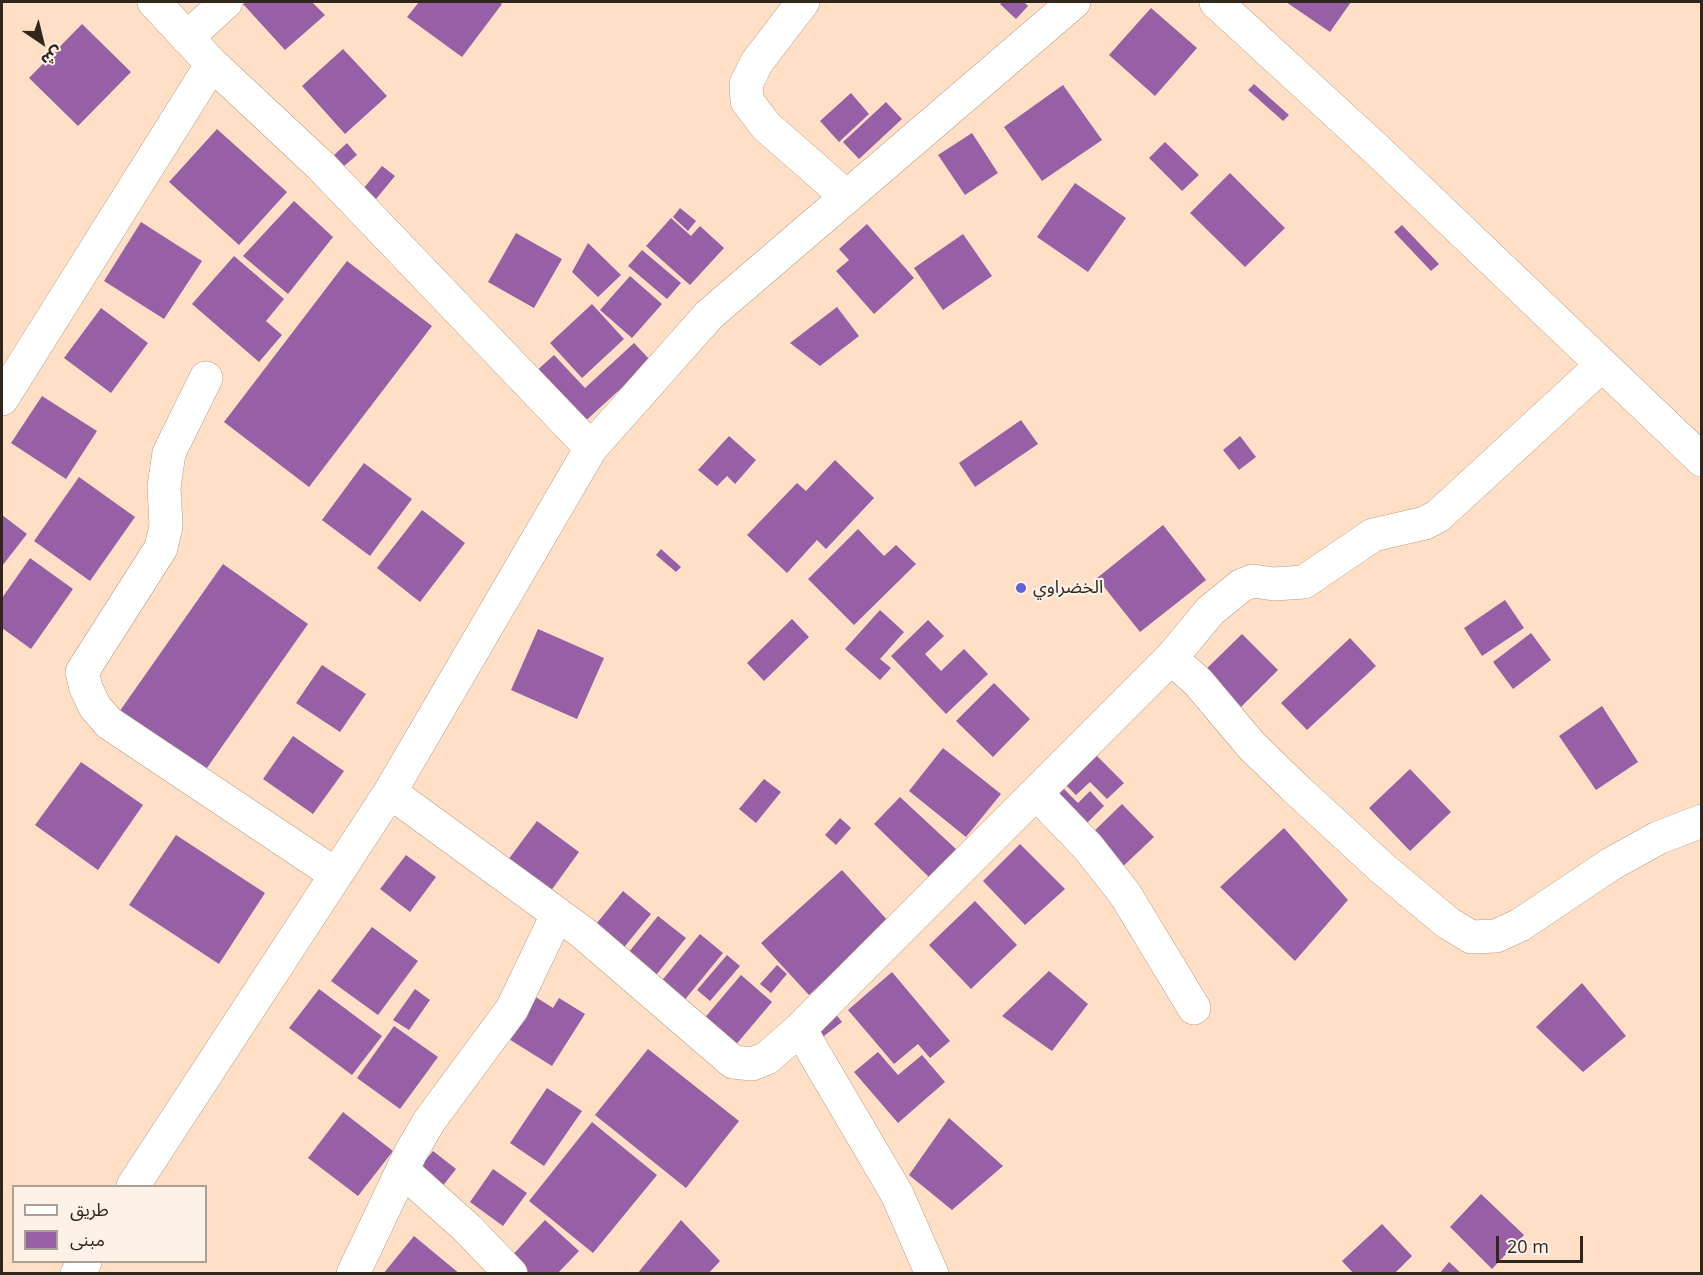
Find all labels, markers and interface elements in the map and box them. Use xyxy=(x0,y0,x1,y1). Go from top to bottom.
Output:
north arrow xyxy=(12,12,72,72)
text: ش xyxy=(37,41,68,72)
place label: الخضراوي xyxy=(1033,577,1103,599)
marker: الخضراوي xyxy=(1014,581,1028,595)
legend xyxy=(12,1185,207,1263)
text: طريق xyxy=(70,1197,109,1221)
scale bar xyxy=(1499,1224,1586,1262)
text: مبنى xyxy=(70,1227,105,1251)
text: 20 m xyxy=(1507,1234,1549,1258)

